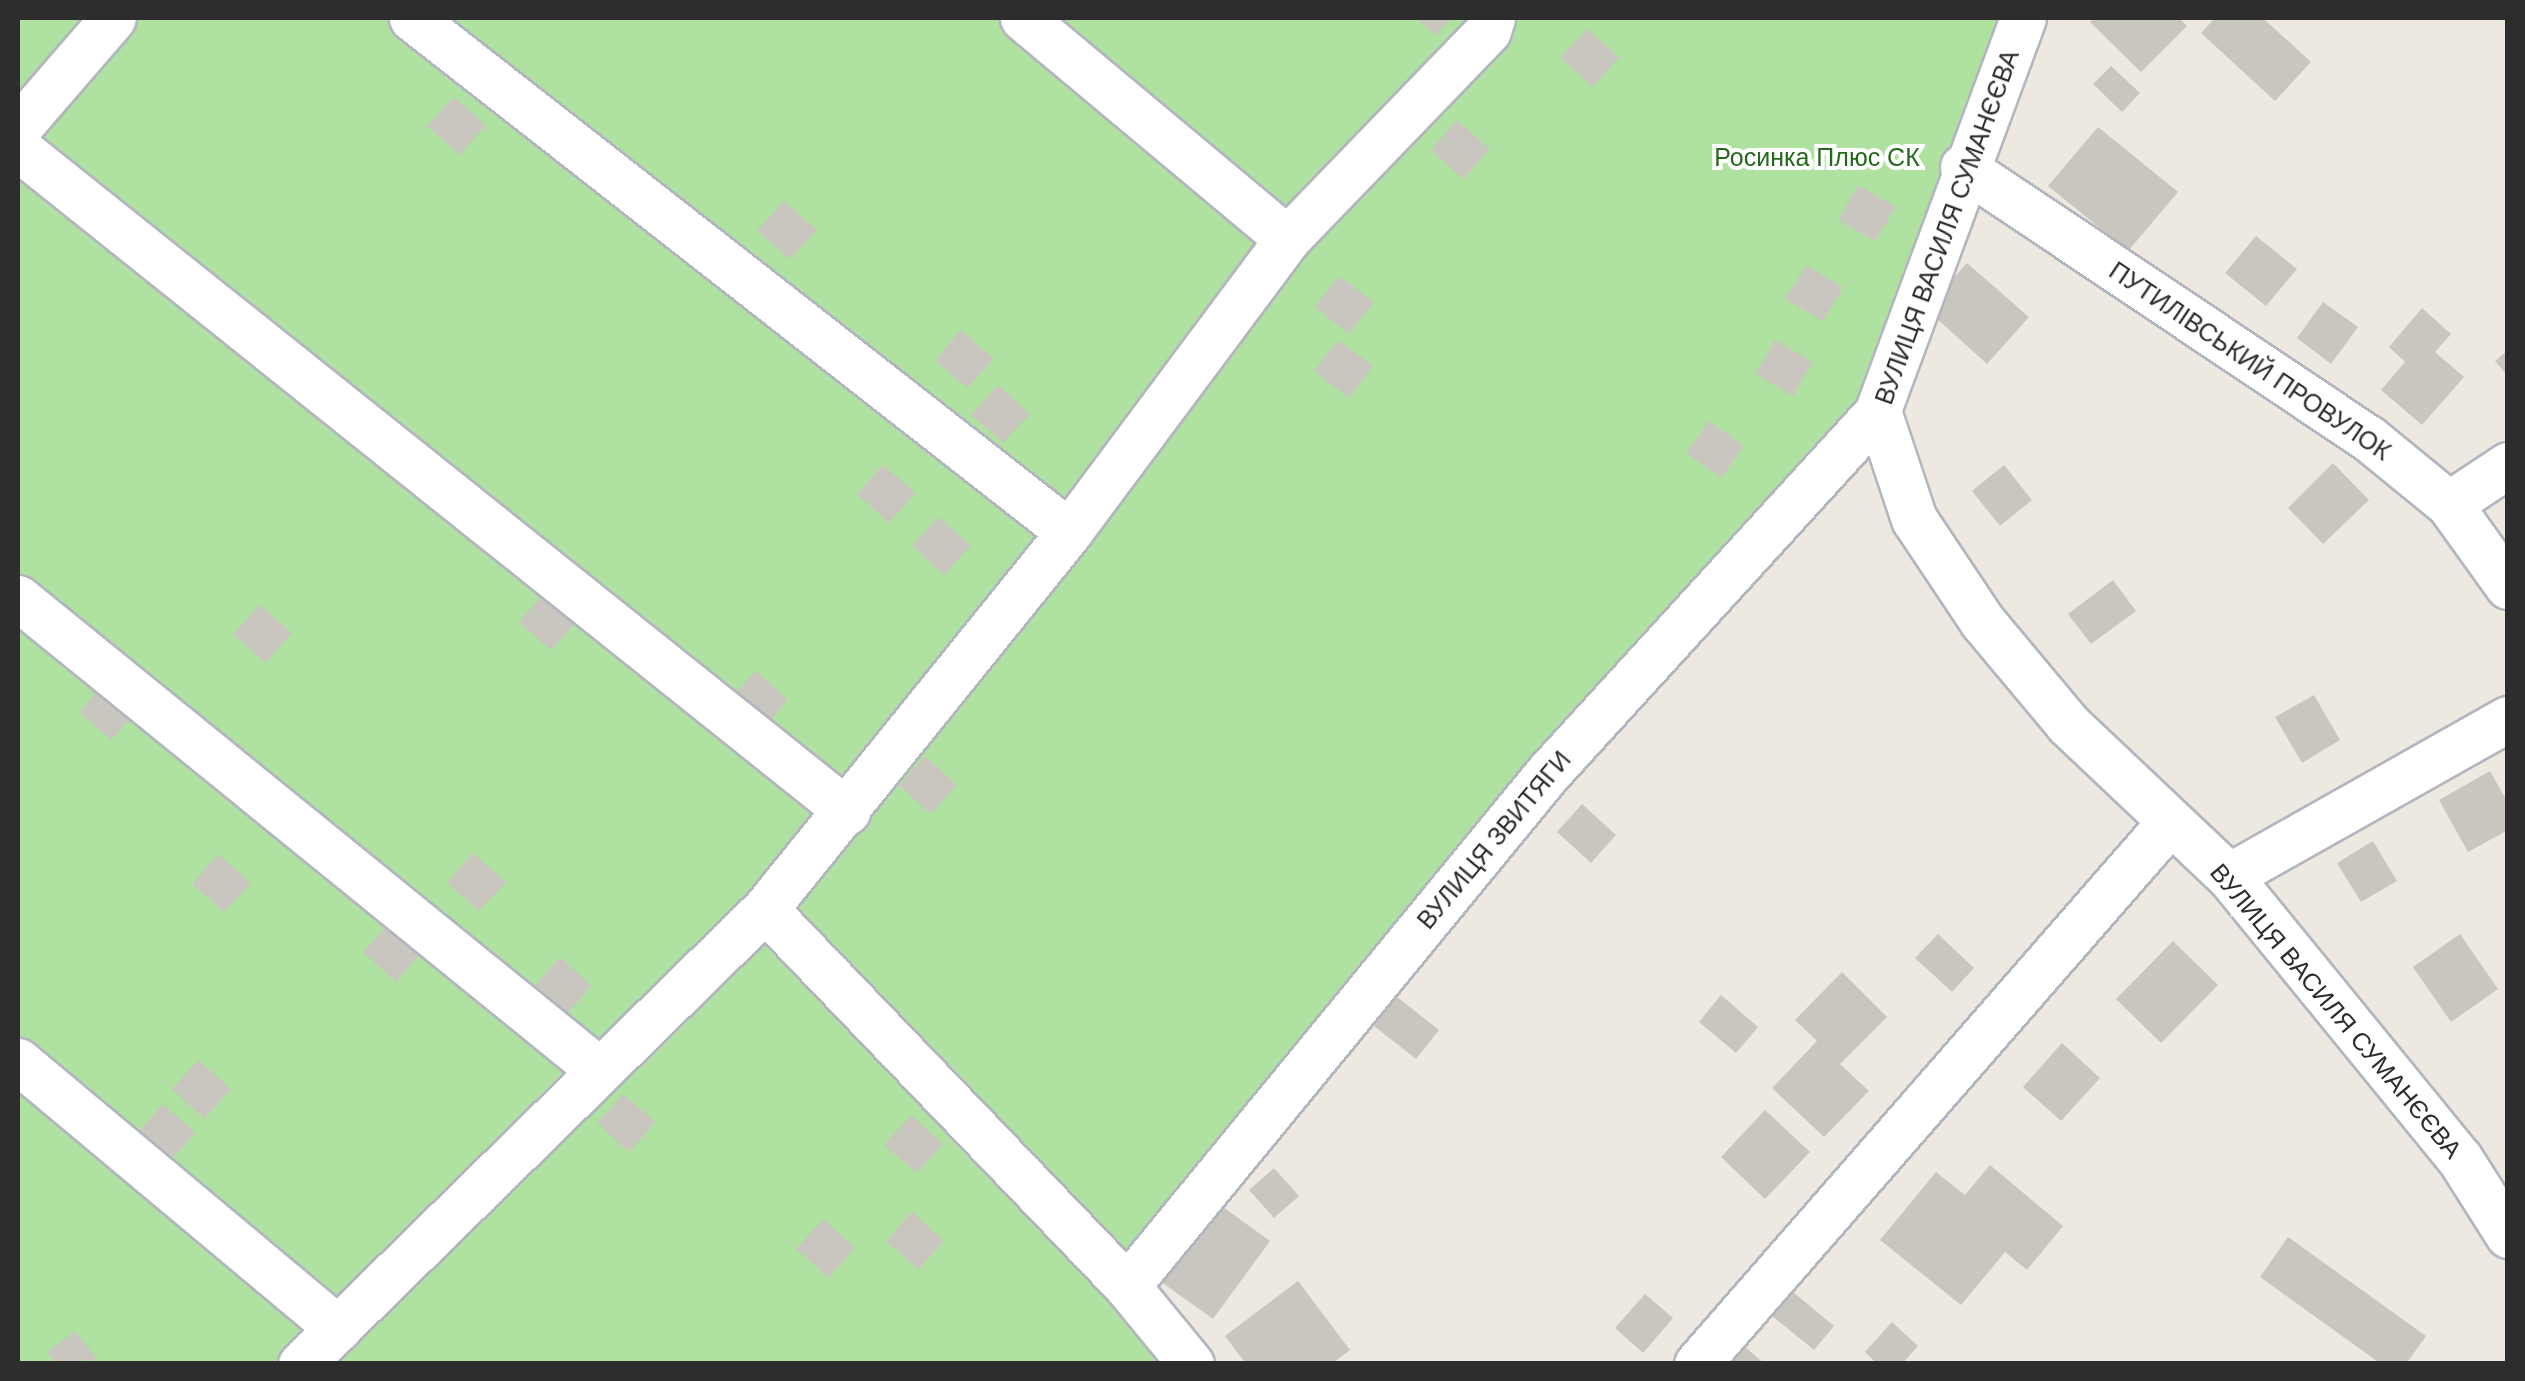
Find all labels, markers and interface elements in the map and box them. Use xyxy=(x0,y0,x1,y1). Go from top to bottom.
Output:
street label: ВУЛИЦЯ ВАСИЛЯ СУМАНЄЄВА xyxy=(1869,46,2025,408)
park label: Росинка Плюс СК xyxy=(1714,142,1920,172)
street label: ПУТИЛІВСЬКИЙ ПРОВУЛОК xyxy=(2104,255,2396,467)
street label: ВУЛИЦЯ ЗВИТЯГИ xyxy=(1411,745,1577,935)
street label: ВУЛИЦЯ ВАСИЛЯ СУМАНЄЄВА xyxy=(2204,858,2468,1164)

